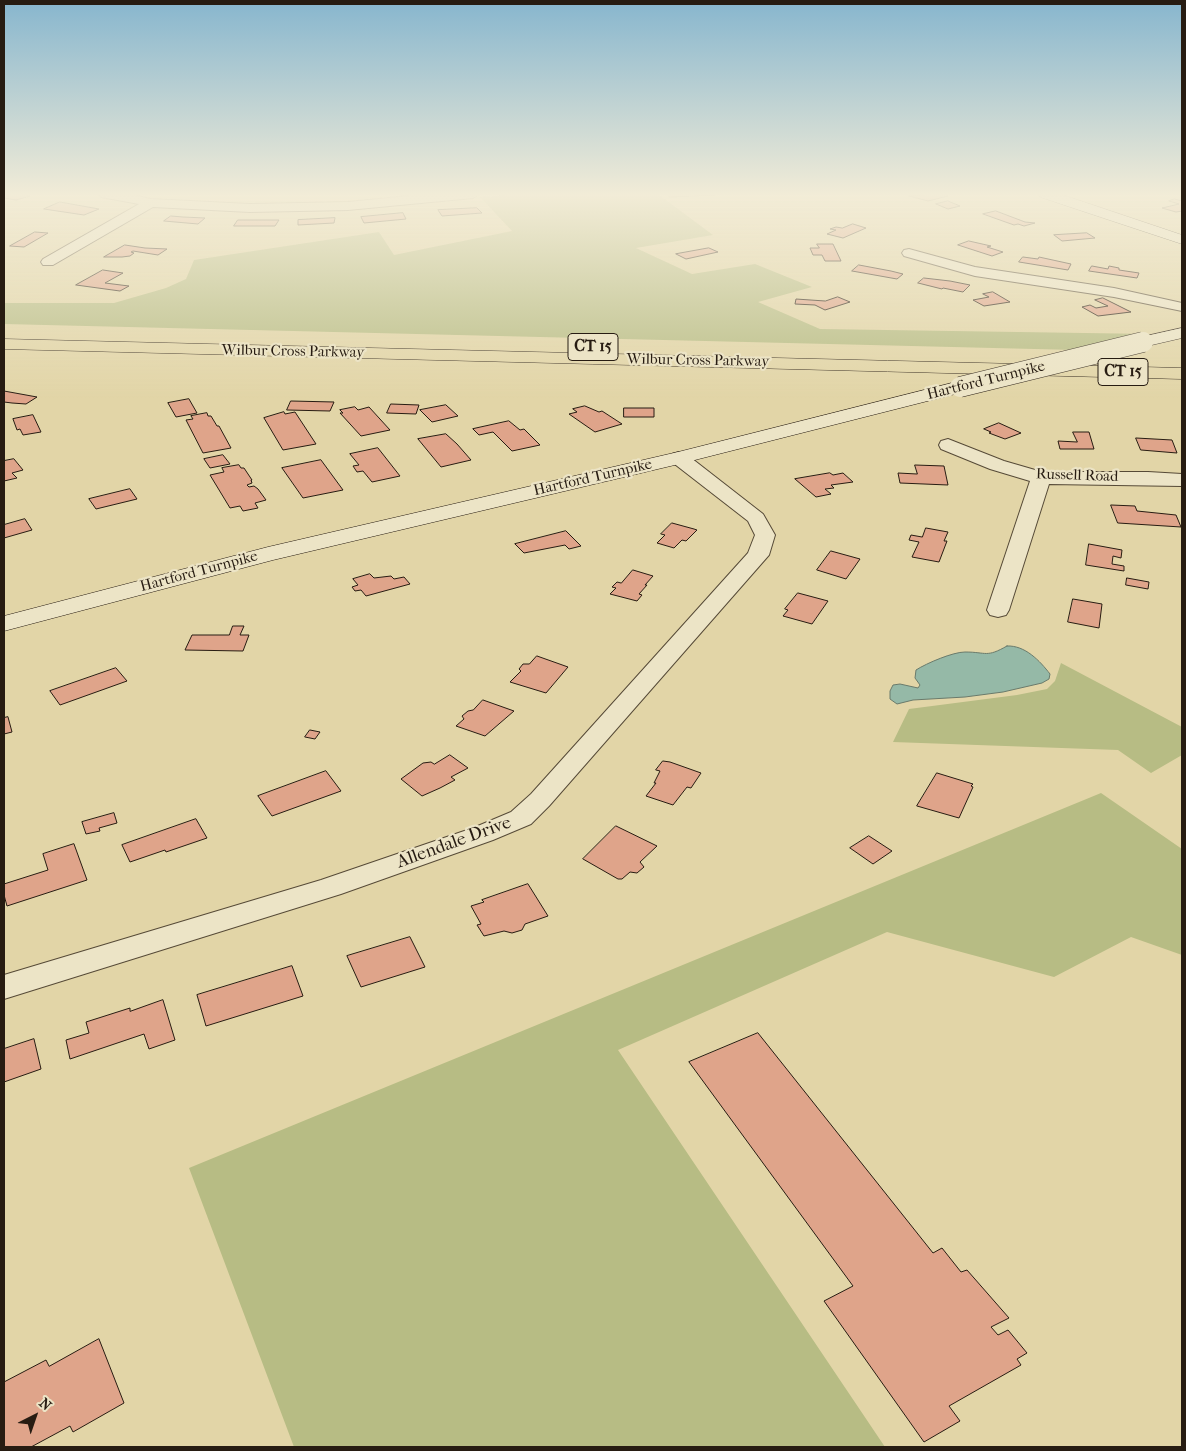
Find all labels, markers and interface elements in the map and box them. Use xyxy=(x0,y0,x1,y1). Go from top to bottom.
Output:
road number: CT 15 xyxy=(568,334,618,361)
street label: Wilbur Cross Parkway xyxy=(222,342,364,362)
street label: Wilbur Cross Parkway xyxy=(627,351,769,371)
street label: Hartford Turnpike xyxy=(925,358,1047,404)
road number: CT 15 xyxy=(1098,358,1148,386)
street label: Hartford Turnpike xyxy=(532,456,654,500)
street label: Russell Road xyxy=(1035,466,1119,486)
street label: Hartford Turnpike xyxy=(138,548,260,596)
street label: Allendale Drive xyxy=(394,812,514,874)
north arrow xyxy=(10,1391,60,1441)
text: N xyxy=(36,1394,55,1414)

